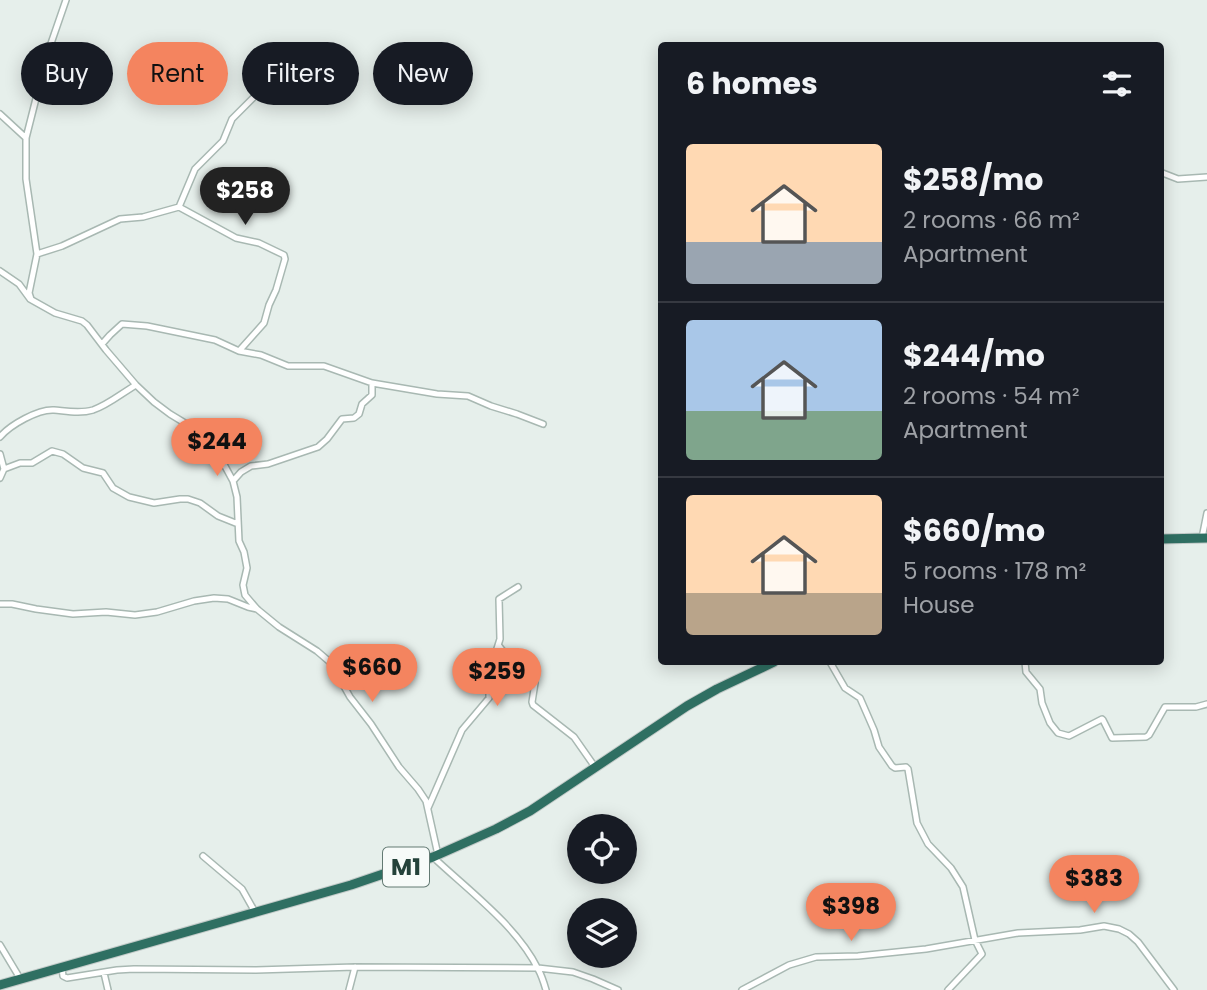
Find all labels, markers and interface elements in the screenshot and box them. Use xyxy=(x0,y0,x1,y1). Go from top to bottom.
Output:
chip: Buy xyxy=(21,42,113,105)
chip: Rent xyxy=(127,42,228,105)
chip: Filters xyxy=(242,42,359,105)
chip: New xyxy=(373,42,473,105)
text: 6 homes xyxy=(686,62,818,105)
icon: filters xyxy=(1098,65,1136,103)
text: $258/mo xyxy=(903,158,1043,201)
pin: $258 xyxy=(204,168,286,227)
icon: home xyxy=(742,172,826,256)
text: $258 xyxy=(216,174,274,206)
text: 2 rooms · 66 m² xyxy=(903,204,1080,236)
text: Apartment xyxy=(903,238,1028,270)
text: $244/mo xyxy=(903,334,1045,377)
icon: home xyxy=(742,348,826,432)
text: 2 rooms · 54 m² xyxy=(903,380,1080,412)
text: Apartment xyxy=(903,414,1028,446)
pin: $244 xyxy=(176,419,258,478)
text: $244 xyxy=(187,425,247,457)
text: $660/mo xyxy=(903,509,1045,552)
icon: home xyxy=(742,523,826,607)
text: 5 rooms · 178 m² xyxy=(903,555,1086,587)
text: House xyxy=(903,589,975,621)
pin: $660 xyxy=(331,644,413,704)
pin: $259 xyxy=(456,648,538,708)
text: $660 xyxy=(342,651,402,683)
text: $259 xyxy=(468,655,526,687)
map controls xyxy=(567,814,637,968)
button: locate xyxy=(567,814,637,884)
road number: M1 xyxy=(383,848,429,887)
pin: $383 xyxy=(1053,856,1135,915)
text: $383 xyxy=(1065,862,1123,894)
pin: $398 xyxy=(810,884,892,943)
text: $398 xyxy=(822,890,880,922)
button: layers xyxy=(567,898,637,968)

